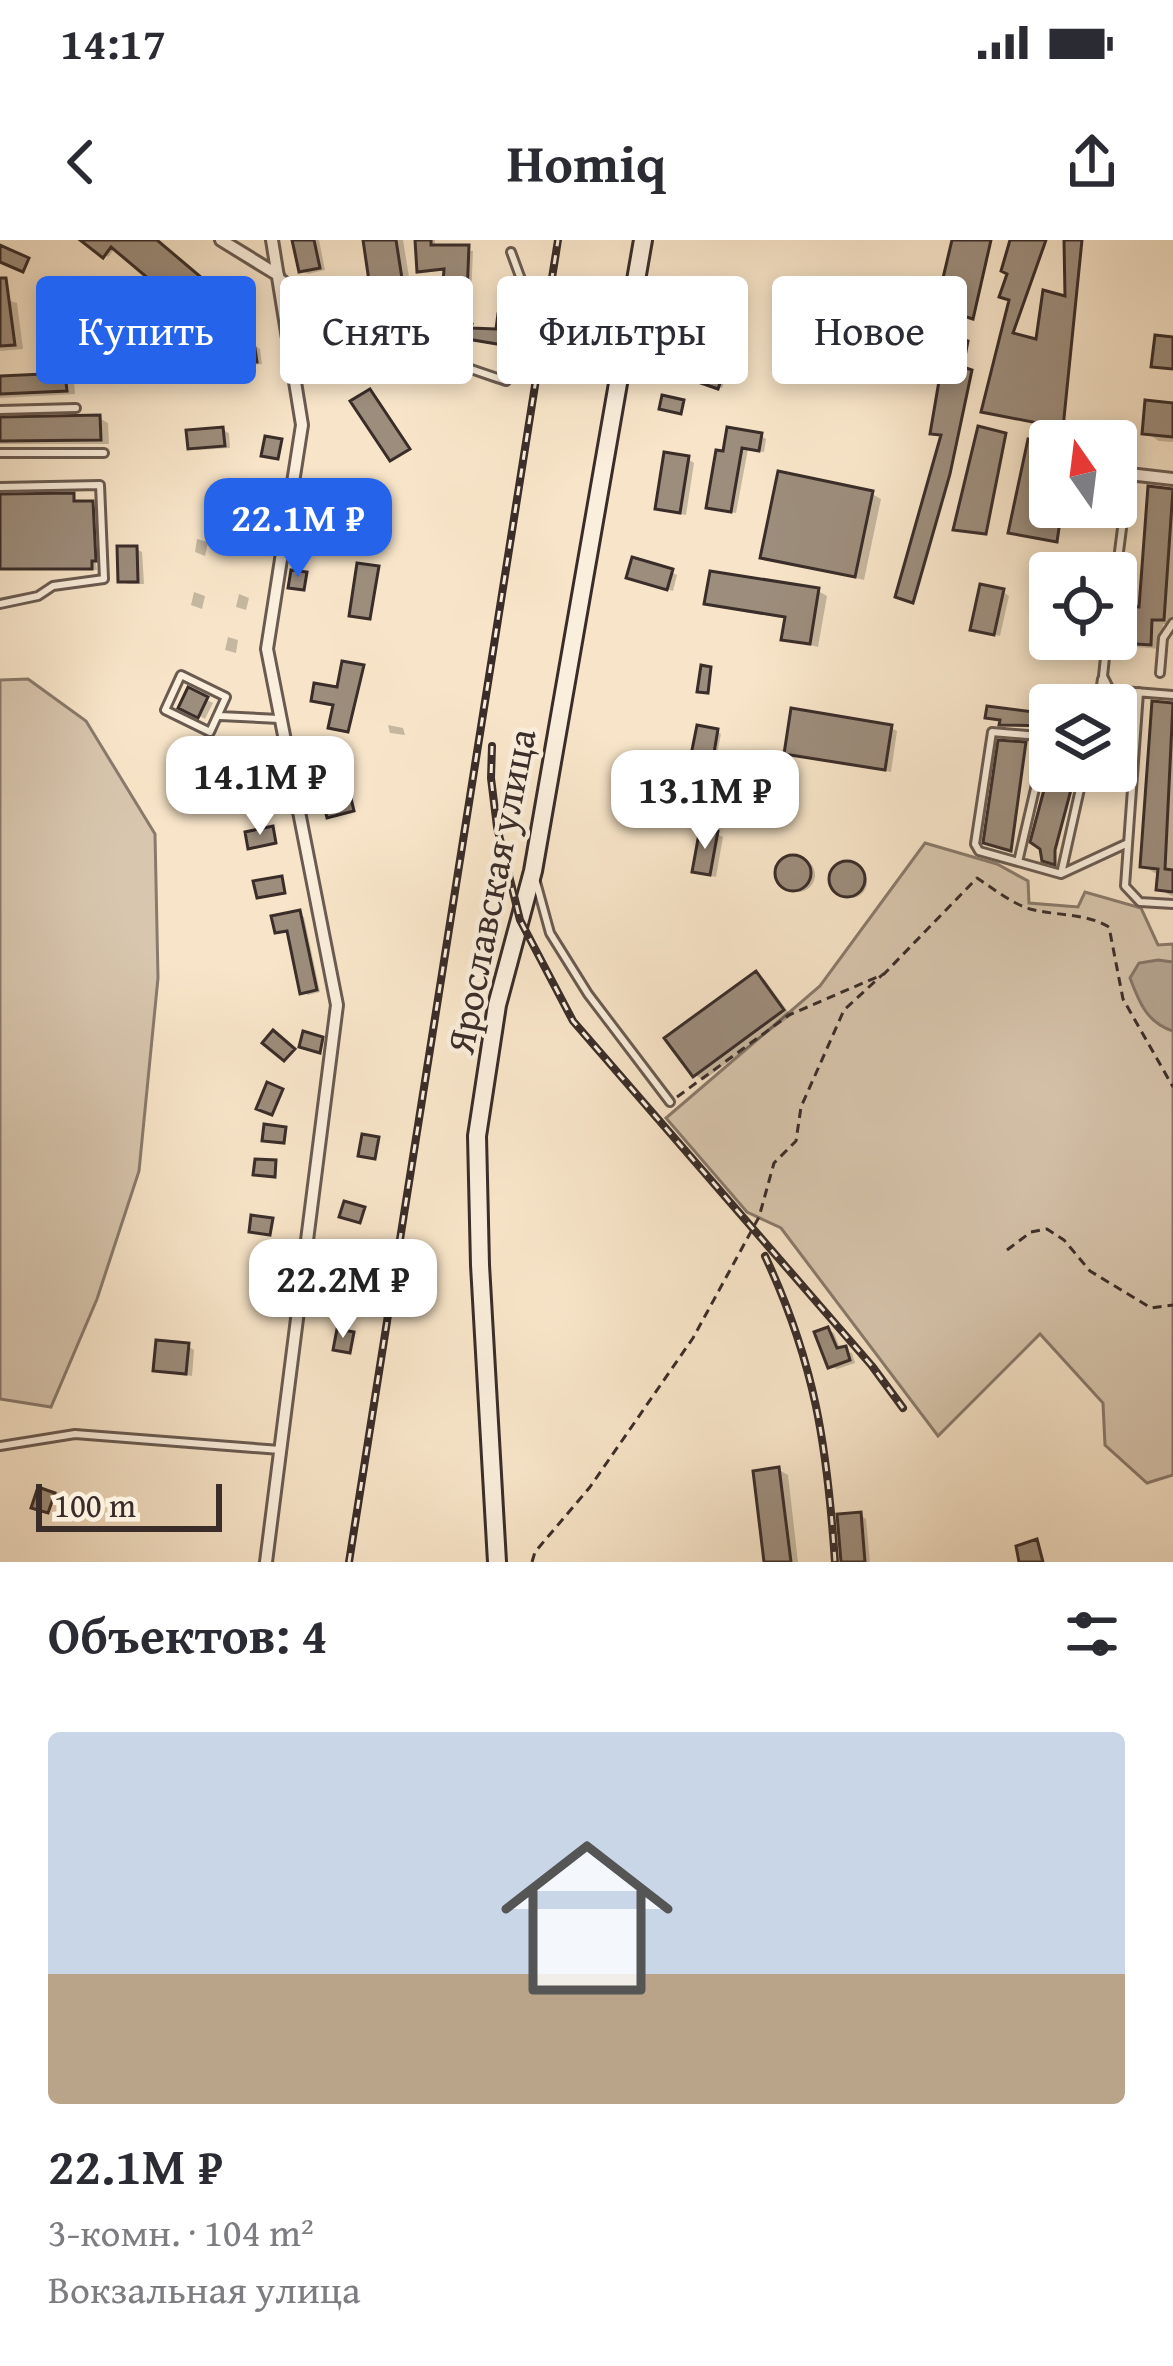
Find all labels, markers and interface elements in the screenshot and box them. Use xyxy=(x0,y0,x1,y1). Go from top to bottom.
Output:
text: 14:17 xyxy=(60,10,166,75)
text: Homiq xyxy=(507,123,666,202)
icon: back xyxy=(48,129,114,195)
icon: share xyxy=(1059,129,1125,195)
chip: Купить xyxy=(36,276,256,384)
chip: Снять xyxy=(280,276,473,384)
chip: Фильтры xyxy=(497,276,748,384)
chip: Новое xyxy=(772,276,967,384)
north arrow xyxy=(1029,420,1137,528)
map controls xyxy=(1029,420,1137,792)
pin: 22.1M ₽ xyxy=(187,478,409,580)
text: 22.1M ₽ xyxy=(231,488,365,545)
button: locate xyxy=(1029,552,1137,660)
button: layers xyxy=(1029,684,1137,792)
street label: Ярославская улица xyxy=(430,723,550,1059)
pin: 14.1M ₽ xyxy=(149,736,371,838)
text: 14.1M ₽ xyxy=(193,746,327,803)
pin: 13.1M ₽ xyxy=(594,750,816,852)
text: 13.1M ₽ xyxy=(638,760,772,817)
pin: 22.2M ₽ xyxy=(232,1239,454,1341)
text: 22.2M ₽ xyxy=(276,1249,410,1306)
scale bar xyxy=(36,1478,222,1531)
text: 100 m xyxy=(54,1481,136,1529)
text: Объектов: 4 xyxy=(48,1597,328,1672)
icon: filters xyxy=(1059,1601,1125,1667)
icon: home xyxy=(479,1810,695,2026)
text: 22.1M ₽ xyxy=(48,2128,223,2203)
text: 3-комн. · 104 m² xyxy=(48,2203,314,2260)
text: Вокзальная улица xyxy=(48,2260,361,2317)

